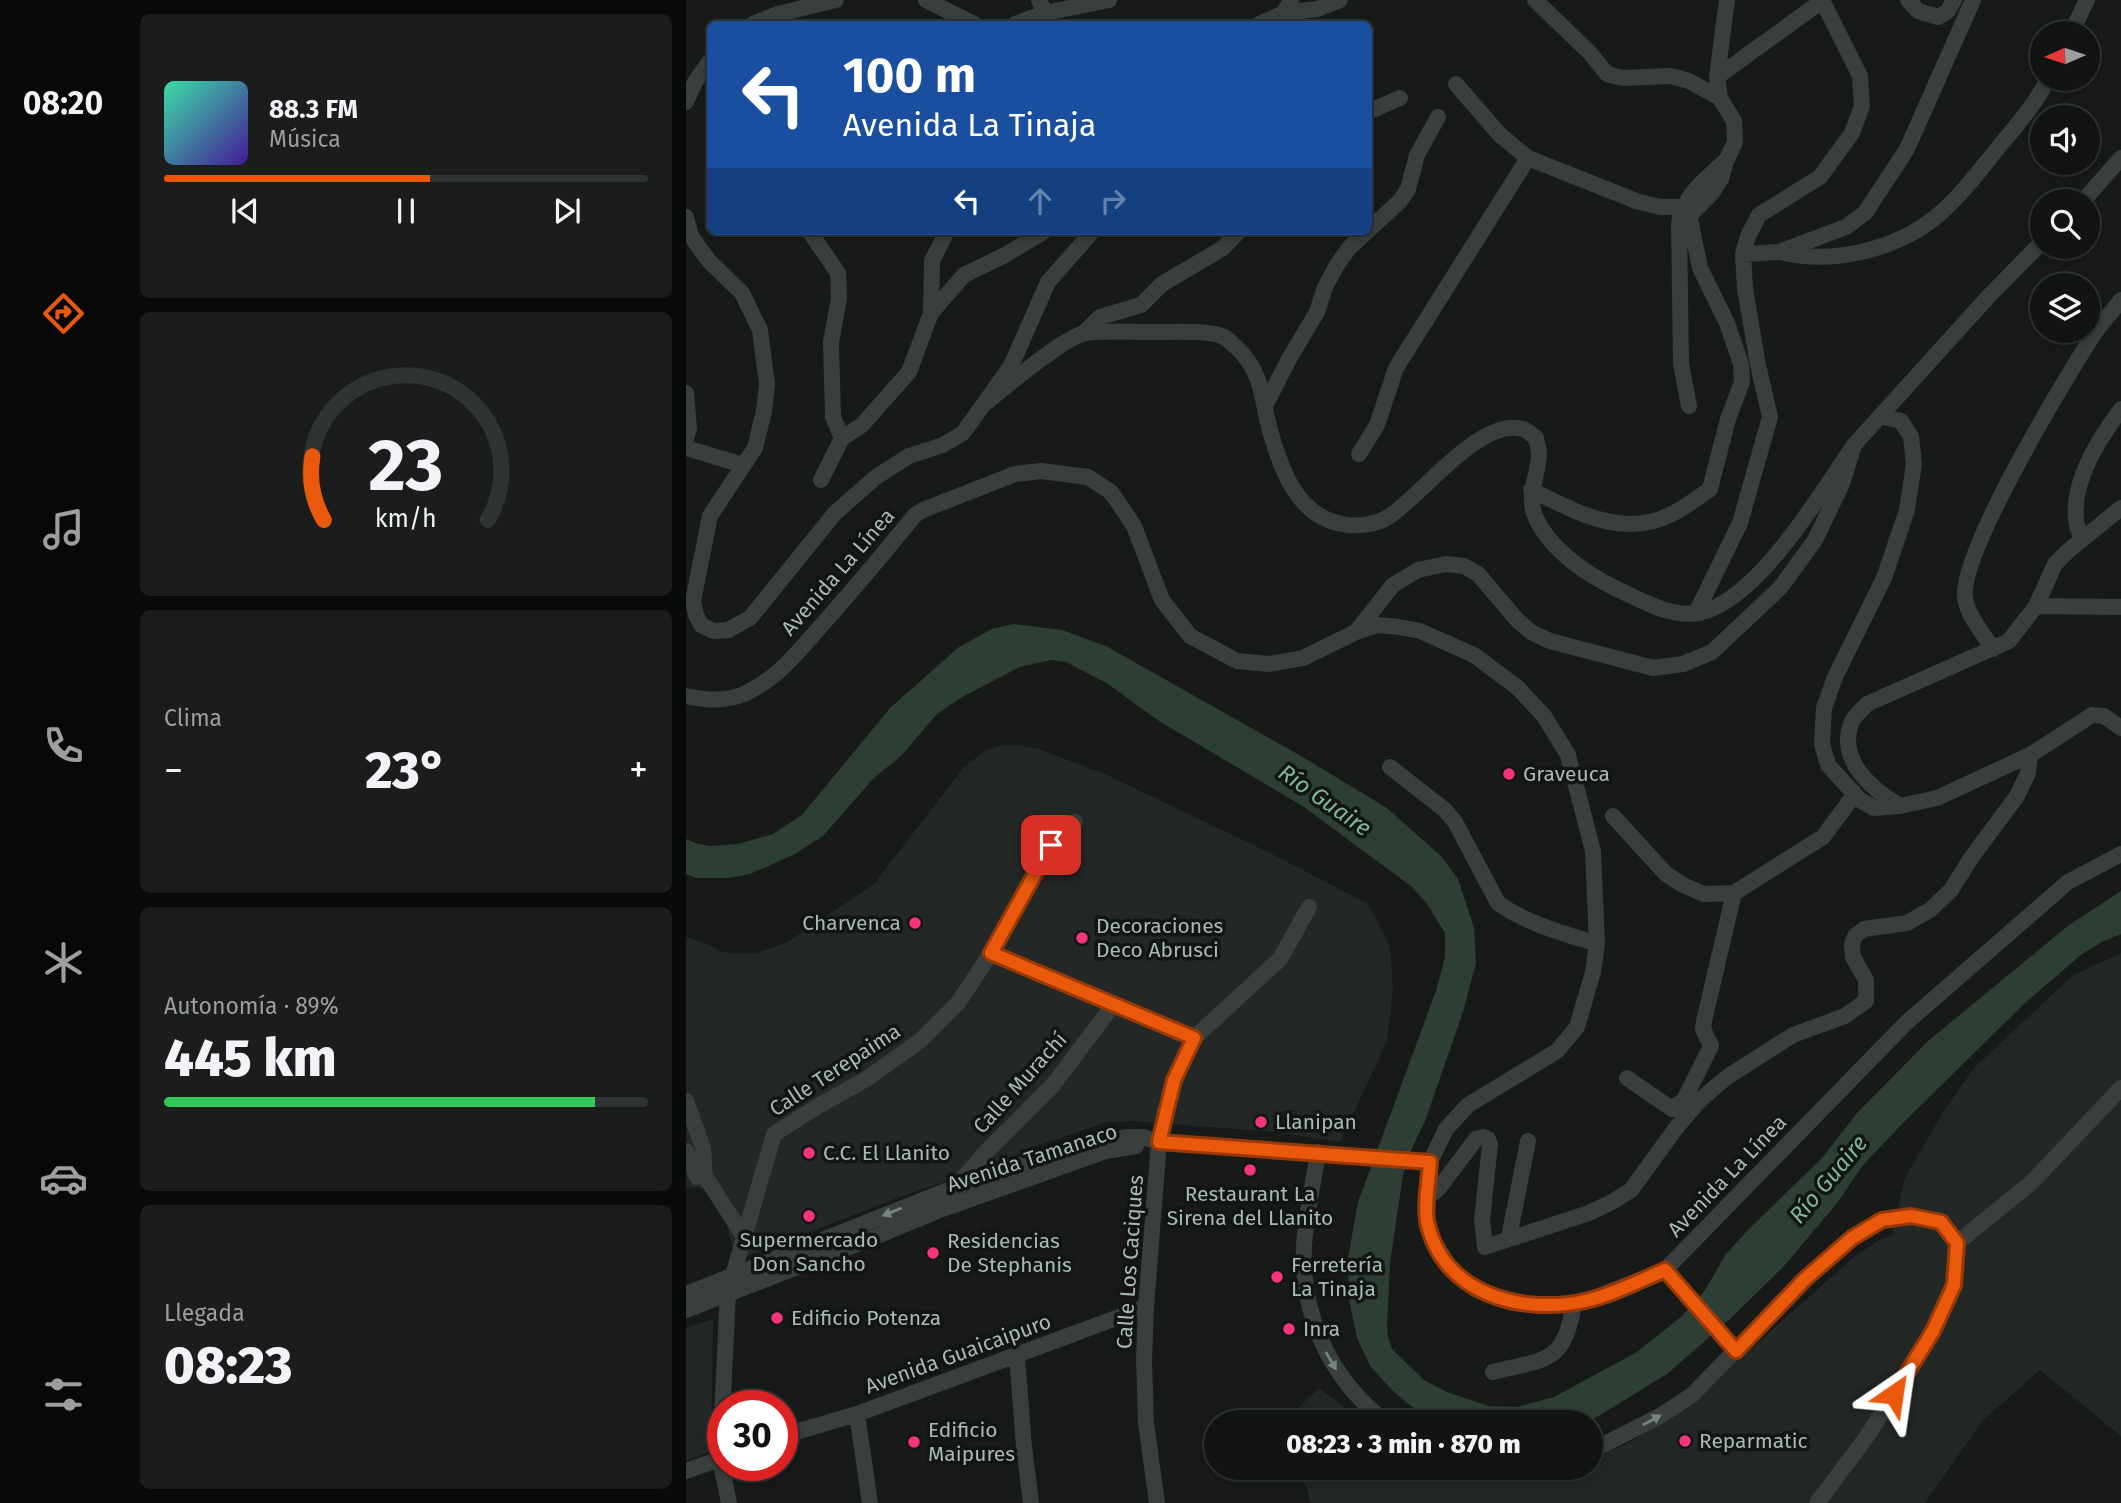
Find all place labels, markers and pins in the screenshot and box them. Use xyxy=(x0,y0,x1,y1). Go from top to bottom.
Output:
place label: Graveuca xyxy=(1523,761,1610,787)
marker: Graveuca xyxy=(1501,766,1517,782)
pin xyxy=(1021,815,1081,875)
place label: Charvenca xyxy=(802,910,901,936)
place label: Decoraciones Deco Abrusci xyxy=(1096,913,1224,963)
marker: Charvenca xyxy=(907,915,923,931)
marker: Decoraciones Deco Abrusci xyxy=(1074,930,1090,946)
place label: Llanipan xyxy=(1275,1109,1357,1135)
marker: Llanipan xyxy=(1253,1114,1269,1130)
place label: C.C. El Llanito xyxy=(823,1140,950,1166)
marker: C.C. El Llanito xyxy=(801,1145,817,1161)
marker: Restaurant La Sirena del Llanito xyxy=(1242,1162,1258,1178)
place label: Restaurant La Sirena del Llanito xyxy=(1167,1181,1333,1231)
marker: Supermercado Don Sancho xyxy=(801,1208,817,1224)
place label: Supermercado Don Sancho xyxy=(740,1227,878,1277)
place label: Residencias De Stephanis xyxy=(947,1228,1072,1278)
marker: Residencias De Stephanis xyxy=(925,1245,941,1261)
place label: Ferretería La Tinaja xyxy=(1291,1252,1383,1302)
marker: Ferretería La Tinaja xyxy=(1269,1269,1285,1285)
place label: Edificio Potenza xyxy=(791,1305,941,1331)
marker: Edificio Potenza xyxy=(769,1310,785,1326)
place label: Inra xyxy=(1303,1316,1340,1342)
marker: Inra xyxy=(1281,1321,1297,1337)
place label: Edificio Maipures xyxy=(928,1417,1015,1467)
place label: Reparmatic xyxy=(1699,1428,1808,1454)
marker: Reparmatic xyxy=(1677,1433,1693,1449)
marker: Edificio Maipures xyxy=(906,1434,922,1450)

